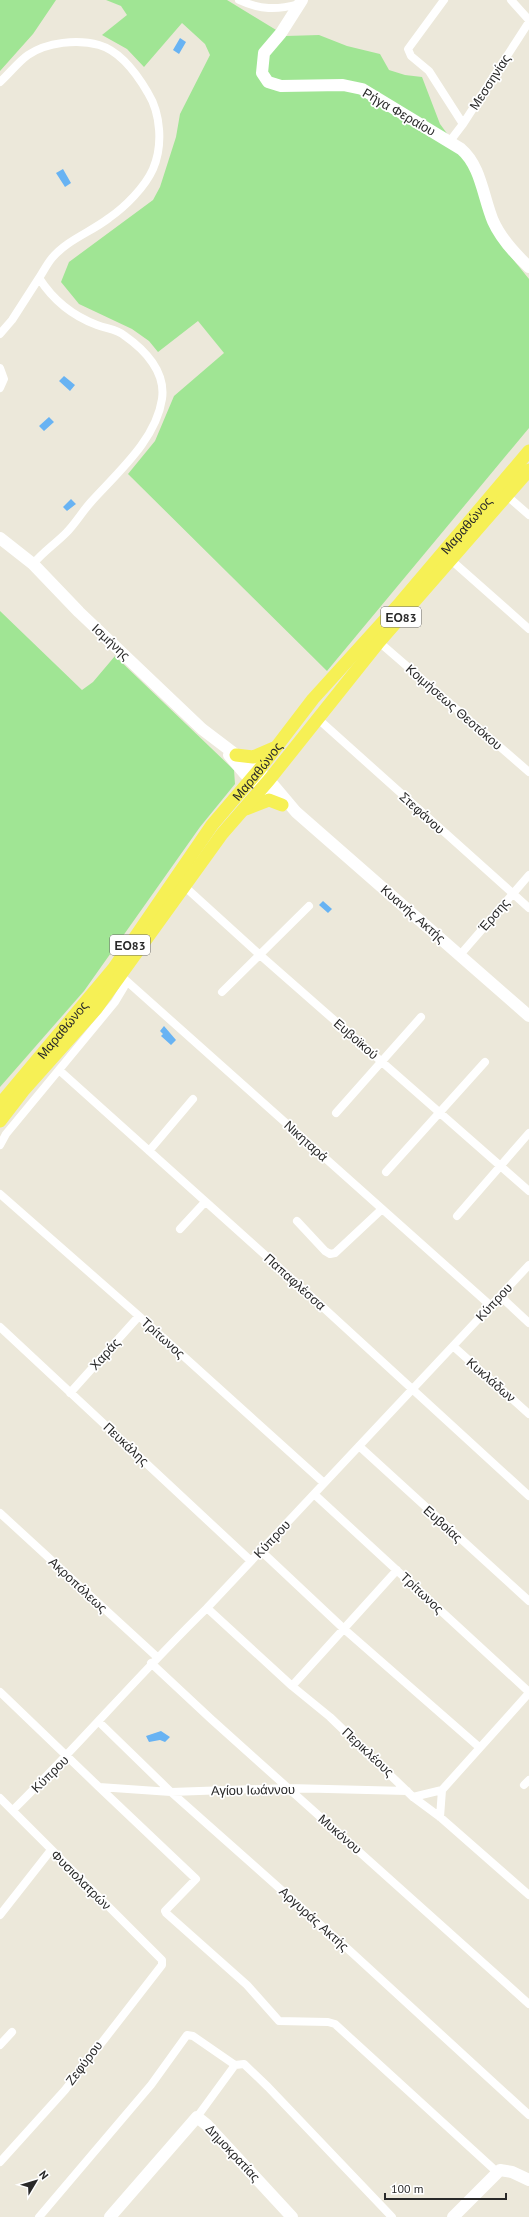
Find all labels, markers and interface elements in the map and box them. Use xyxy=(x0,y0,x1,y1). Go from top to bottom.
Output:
street label: Μεσσηνίας xyxy=(466,51,514,113)
street label: Ρήγα Φεραίου xyxy=(359,84,439,140)
street label: Μαραθώνος xyxy=(437,493,495,558)
road number: ΕΟ83 xyxy=(381,607,421,627)
street label: Ισμήνης xyxy=(88,620,134,664)
street label: Κοιμήσεως Θεοτόκου xyxy=(402,660,506,754)
street label: Μαραθώνος xyxy=(228,738,286,804)
street label: Στεφάνου xyxy=(396,788,448,838)
street label: Κυανής Ακτής xyxy=(377,881,449,947)
street label: Έρσης xyxy=(474,895,513,936)
road number: ΕΟ83 xyxy=(110,935,150,955)
street label: Μαραθώνος xyxy=(33,997,92,1062)
street label: Ευβοϊκού xyxy=(330,1015,382,1063)
street label: Νικηταρά xyxy=(280,1117,332,1165)
street label: Παπαφλέσσα xyxy=(261,1250,330,1314)
street label: Κύπρου xyxy=(472,1279,516,1325)
street label: Τρίτωνος xyxy=(137,1314,189,1362)
street label: Χαράς xyxy=(86,1334,124,1374)
street label: Κυκλάδων xyxy=(463,1354,519,1406)
street label: Πευκάλης xyxy=(100,1419,152,1469)
street label: Ευβοίας xyxy=(420,1502,466,1546)
street label: Κύπρου xyxy=(250,1516,294,1562)
street label: Ακροπόλεως xyxy=(45,1554,111,1616)
street label: Τρίτωνος xyxy=(397,1569,447,1617)
street label: Περικλέους xyxy=(338,1724,398,1780)
street label: Κύπρου xyxy=(28,1752,72,1796)
street label: Αγίου Ιωάννου xyxy=(211,1781,295,1799)
street label: Μυκόνου xyxy=(315,1810,365,1858)
street label: Φυσιολατρών xyxy=(47,1846,115,1914)
street label: Αργυράς Ακτής xyxy=(276,1883,352,1955)
street label: Ζεφύρου xyxy=(62,2038,106,2088)
street label: Δημοκρατίας xyxy=(202,2121,264,2185)
north arrow xyxy=(16,2161,56,2201)
text: N xyxy=(36,2168,52,2182)
scale bar xyxy=(385,2175,506,2201)
text: 100 m xyxy=(391,2181,424,2196)

